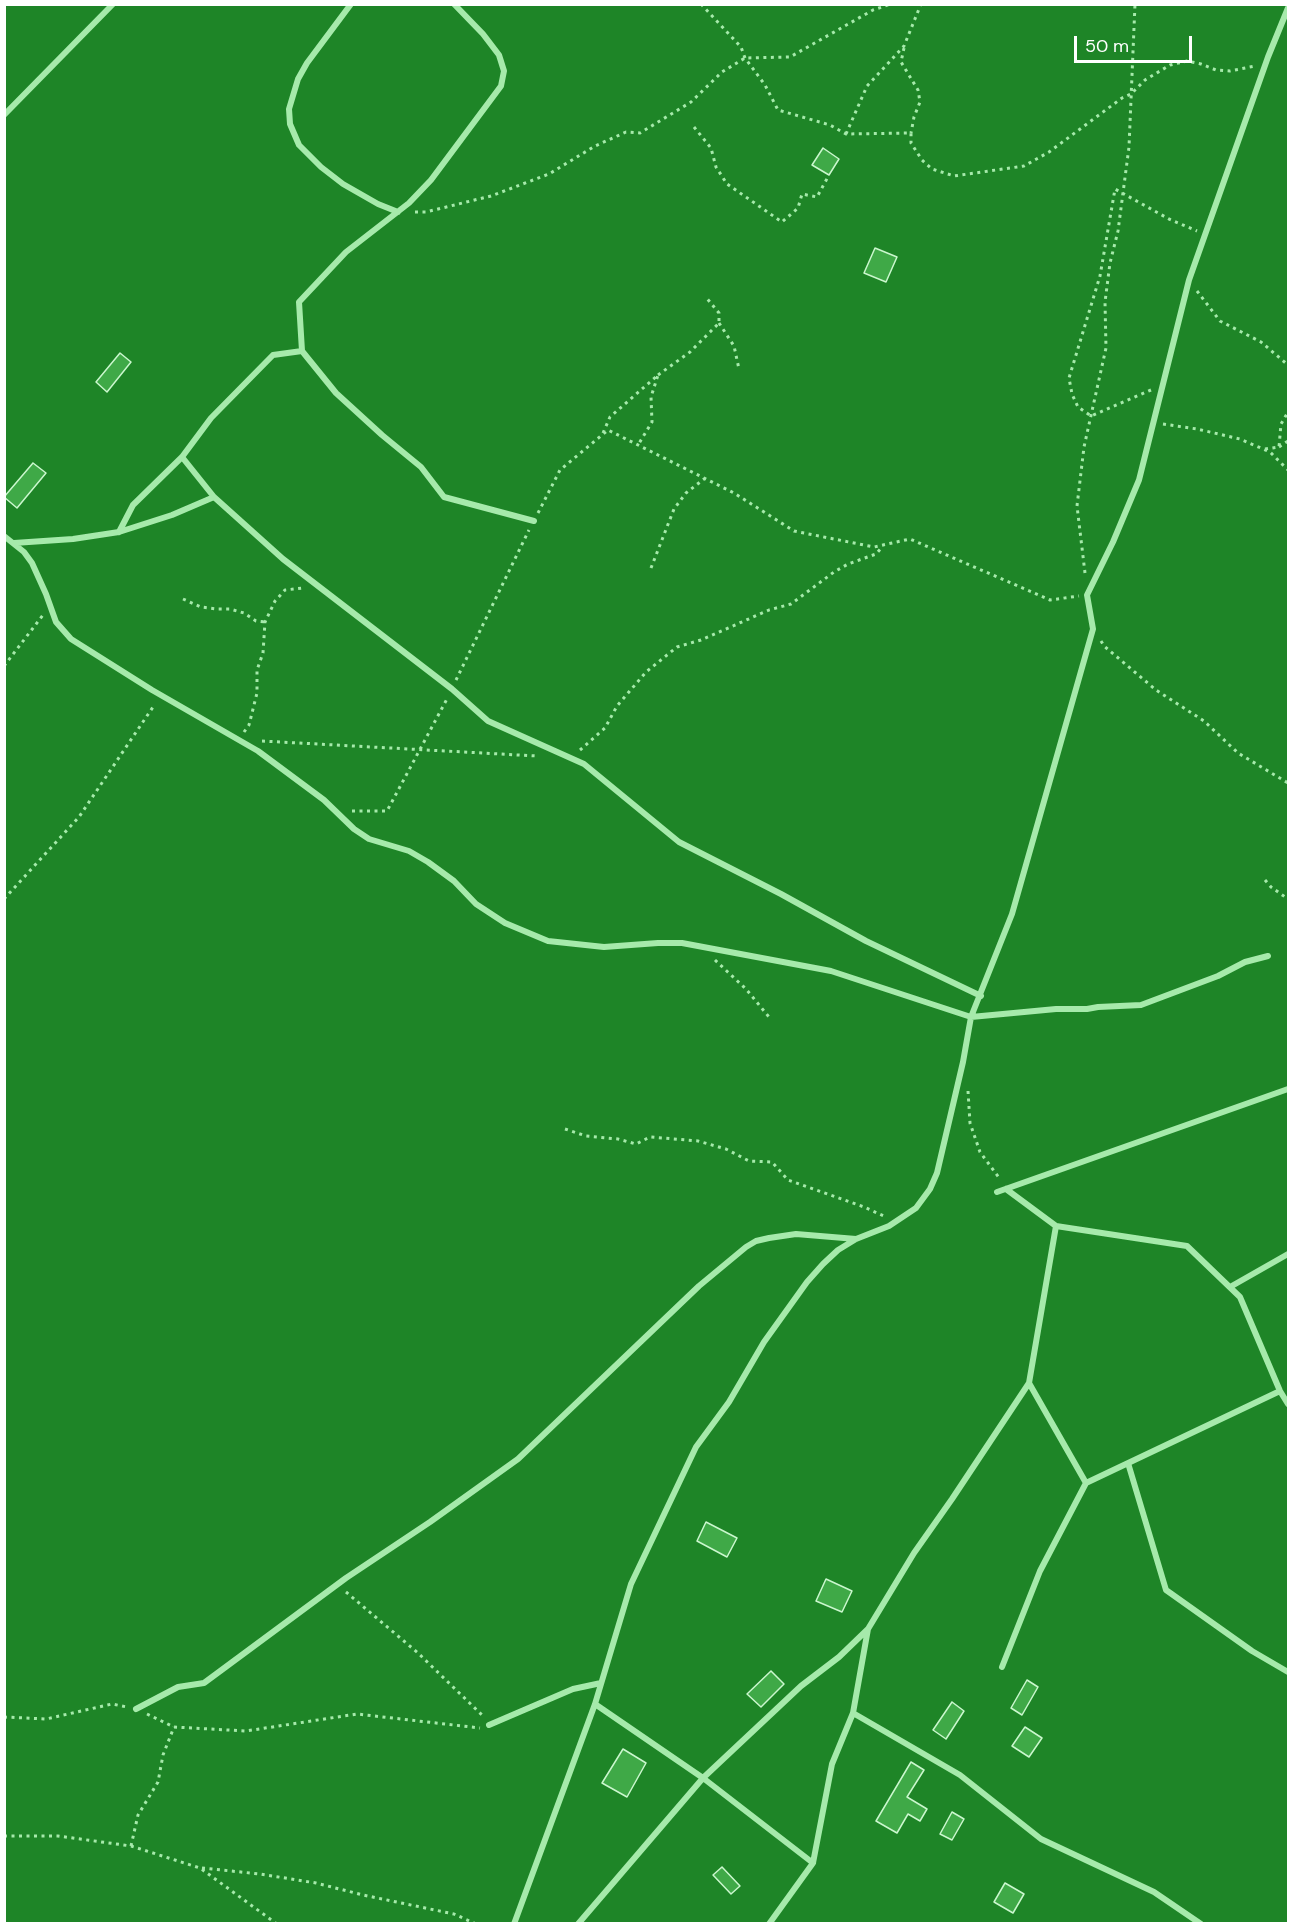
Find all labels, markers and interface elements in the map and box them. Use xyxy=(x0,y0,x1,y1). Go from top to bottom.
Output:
scale bar xyxy=(1077,24,1196,62)
text: 50 m xyxy=(1085,34,1129,58)

